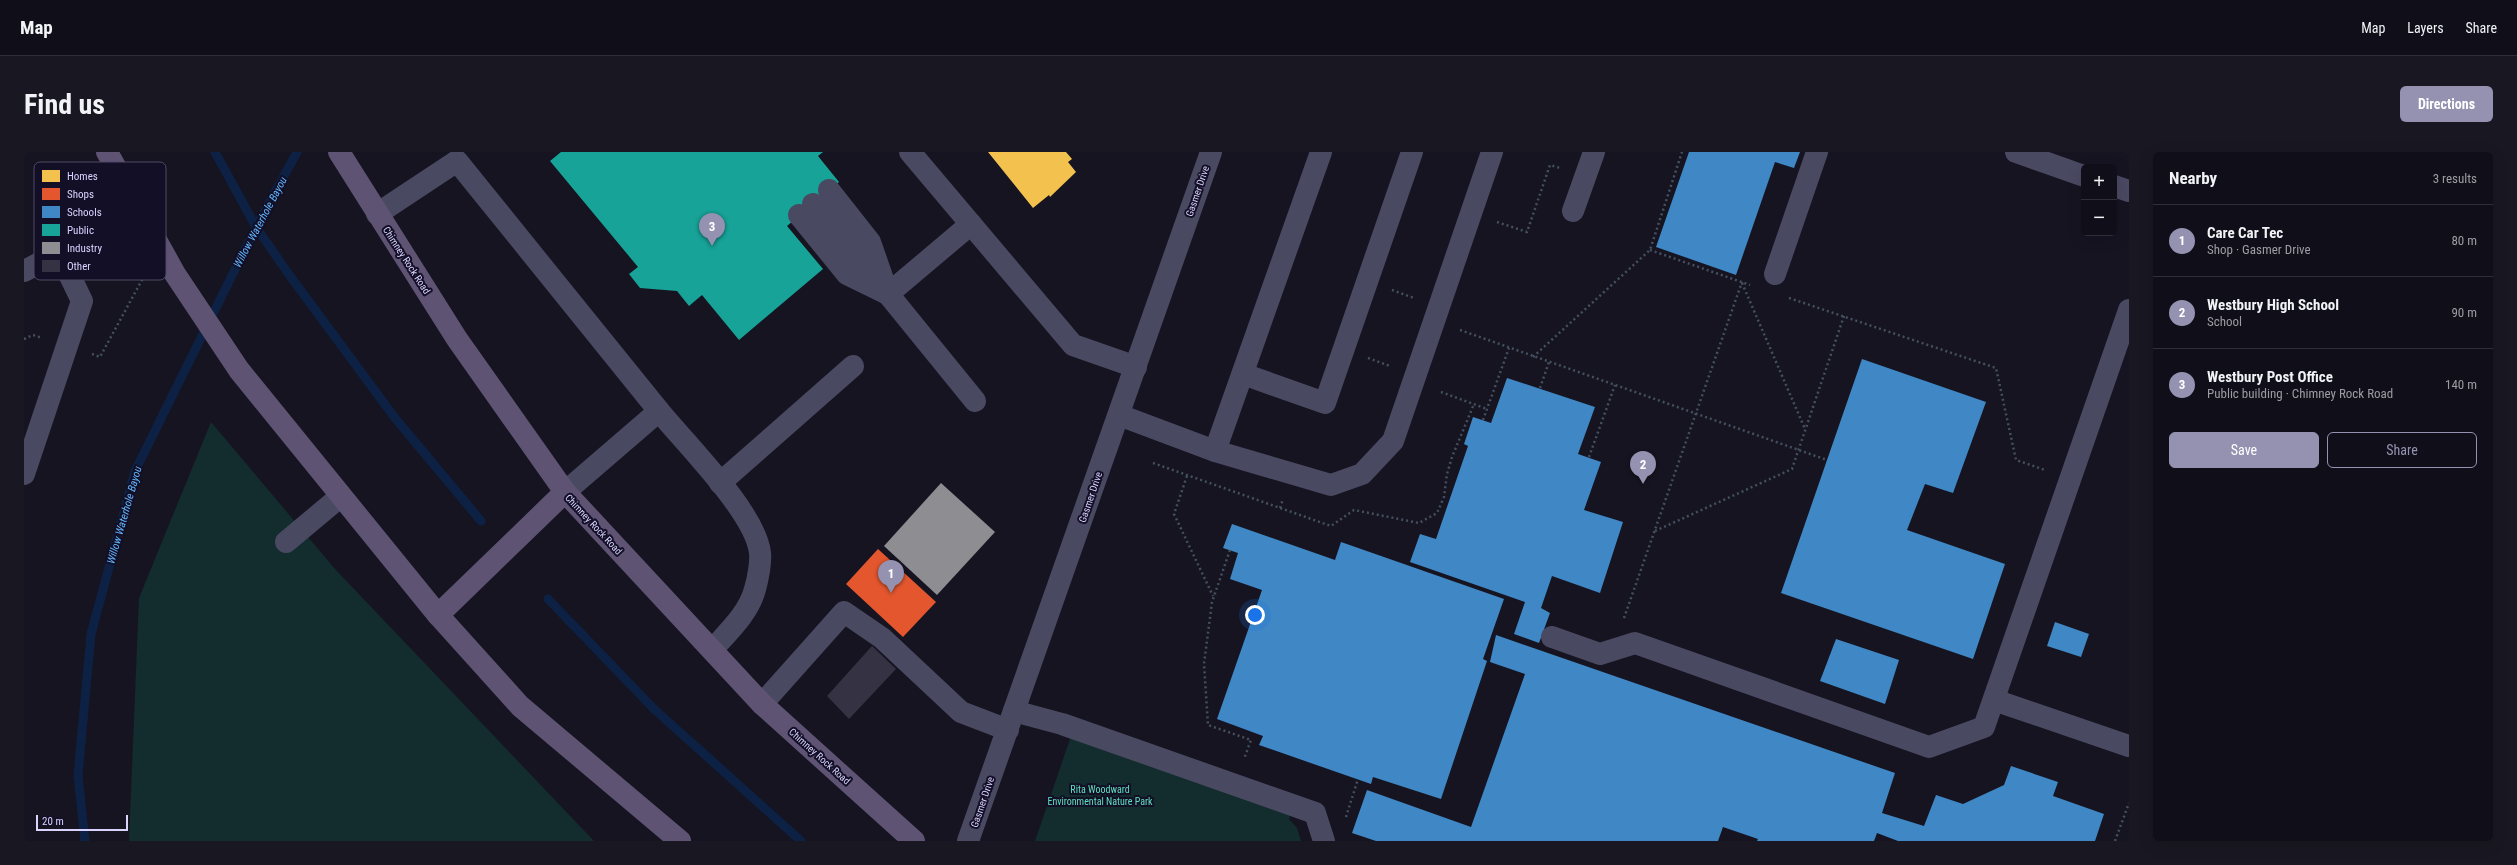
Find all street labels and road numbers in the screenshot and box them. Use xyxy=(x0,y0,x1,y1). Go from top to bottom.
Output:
street label: Gasmer Drive xyxy=(1184,164,1211,218)
street label: Chimney Rock Road xyxy=(381,225,432,296)
street label: Gasmer Drive xyxy=(1077,470,1104,524)
street label: Chimney Rock Road xyxy=(563,492,624,557)
street label: Chimney Rock Road xyxy=(787,726,852,787)
street label: Gasmer Drive xyxy=(969,775,996,829)

